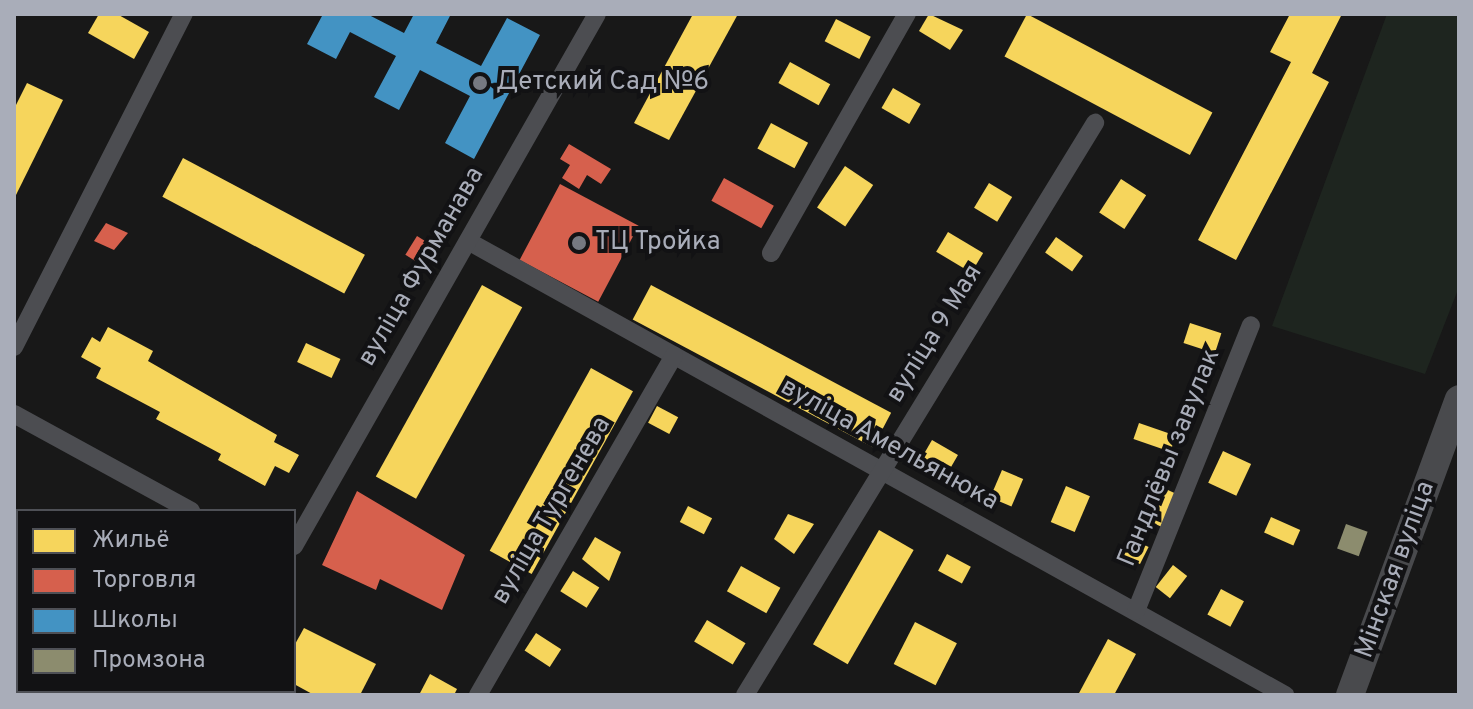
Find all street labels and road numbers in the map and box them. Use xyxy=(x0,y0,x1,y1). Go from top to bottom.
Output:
street label: вуліца Фурманава xyxy=(352,162,492,372)
street label: вуліца 9 Мая xyxy=(880,259,990,409)
street label: Гандлёвы завулак xyxy=(1112,345,1228,571)
street label: вуліца Амельянюка xyxy=(774,372,1004,518)
street label: вуліца Тургенева xyxy=(485,411,619,611)
street label: Мінская вуліца xyxy=(1350,477,1442,663)

